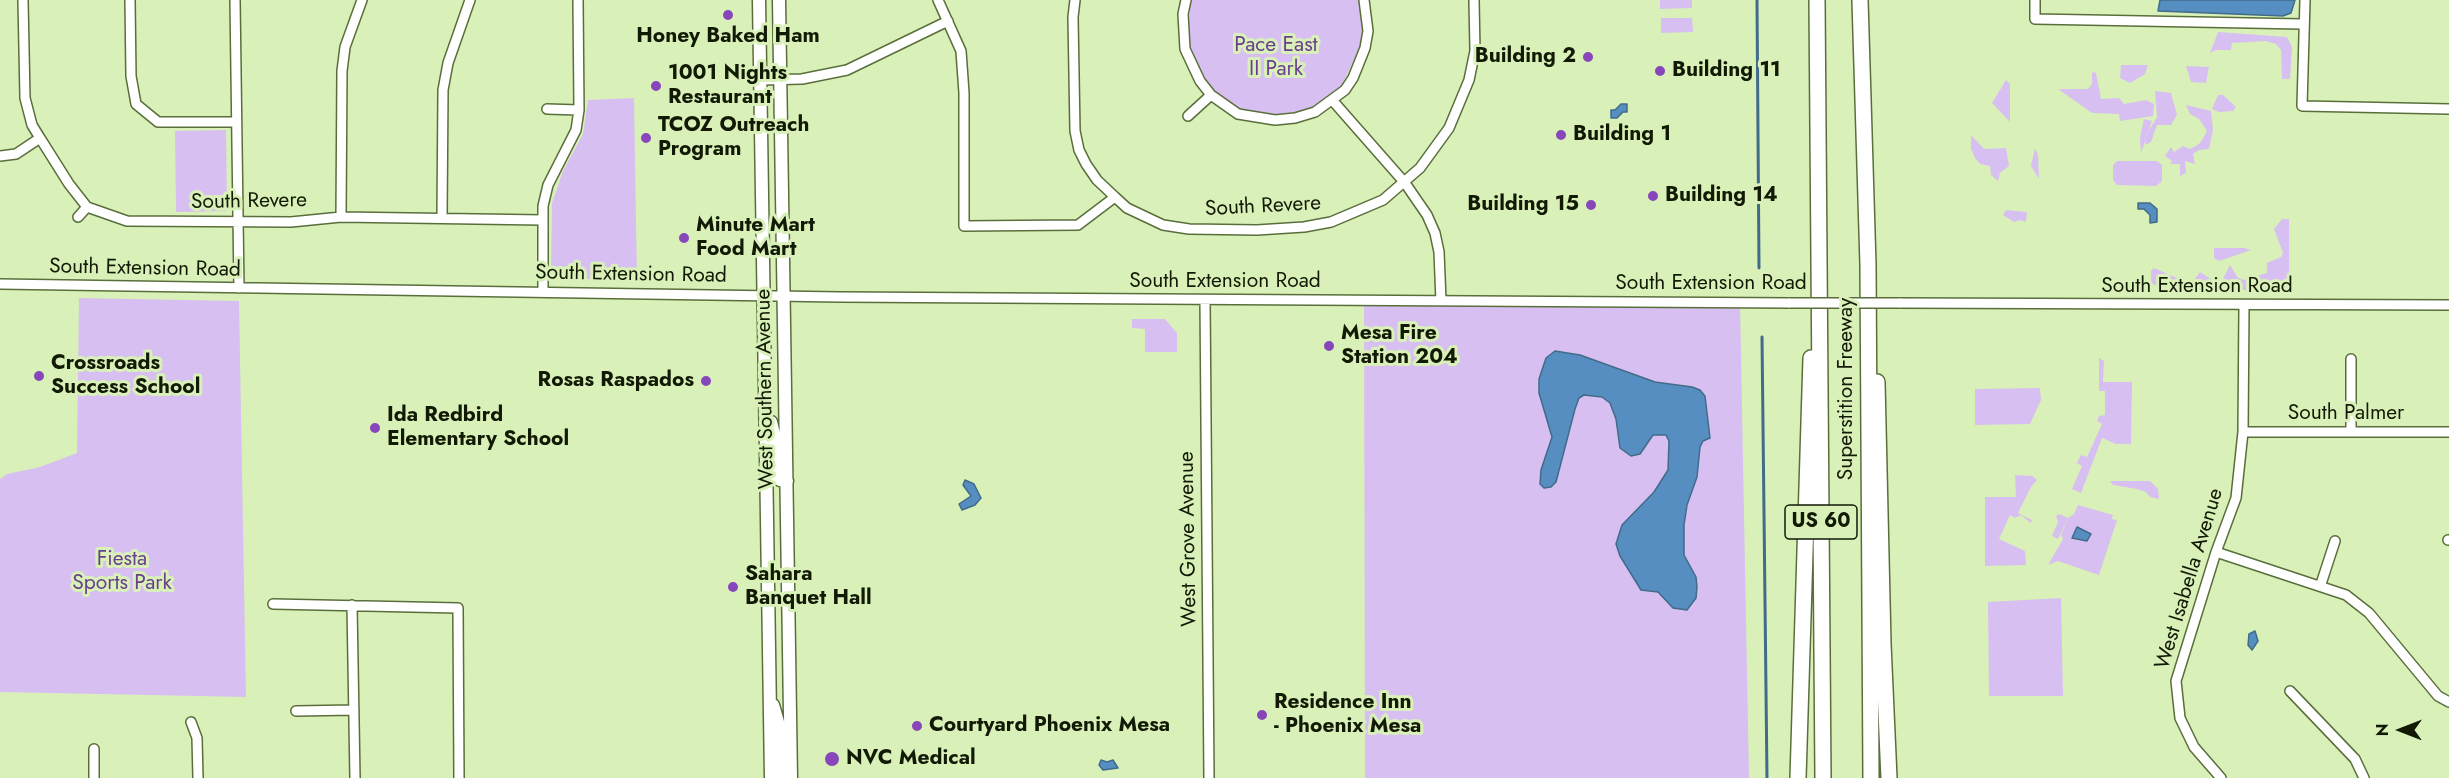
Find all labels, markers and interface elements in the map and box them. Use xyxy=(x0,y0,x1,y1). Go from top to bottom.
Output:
marker: Honey Baked Ham xyxy=(721,8,735,22)
place label: Honey Baked Ham xyxy=(636,24,820,50)
park label: Pace East II Park xyxy=(1234,33,1318,83)
place label: Building 2 xyxy=(1475,44,1576,70)
marker: Building 2 xyxy=(1581,50,1595,64)
place label: Building 11 xyxy=(1672,58,1781,84)
place label: 1001 Nights Restaurant xyxy=(668,61,787,111)
marker: Building 11 xyxy=(1653,64,1667,78)
marker: 1001 Nights Restaurant xyxy=(649,79,663,93)
place label: TCOZ Outreach Program xyxy=(658,113,809,163)
place label: Building 1 xyxy=(1573,122,1671,148)
marker: Building 1 xyxy=(1554,128,1568,142)
marker: TCOZ Outreach Program xyxy=(639,131,653,145)
place label: Building 14 xyxy=(1665,183,1778,209)
street label: South Revere xyxy=(191,188,307,216)
marker: Building 14 xyxy=(1646,189,1660,203)
street label: South Revere xyxy=(1204,191,1322,223)
place label: Building 15 xyxy=(1467,192,1579,218)
marker: Building 15 xyxy=(1584,198,1598,212)
place label: Minute Mart Food Mart xyxy=(696,213,815,263)
marker: Minute Mart Food Mart xyxy=(677,231,691,245)
street label: South Extension Road xyxy=(49,255,241,283)
street label: South Extension Road xyxy=(535,261,727,289)
street label: South Extension Road xyxy=(1129,269,1321,295)
street label: South Extension Road xyxy=(1615,271,1807,297)
street label: South Extension Road xyxy=(2101,274,2293,300)
street label: West Southern Avenue xyxy=(752,289,780,489)
street label: Superstition Freeway xyxy=(1834,298,1860,480)
place label: Mesa Fire Station 204 xyxy=(1341,321,1458,371)
marker: Mesa Fire Station 204 xyxy=(1322,339,1336,353)
place label: Crossroads Success School xyxy=(51,351,200,401)
place label: Rosas Raspados xyxy=(538,368,694,394)
marker: Crossroads Success School xyxy=(32,369,46,383)
marker: Rosas Raspados xyxy=(699,374,713,388)
street label: South Palmer xyxy=(2288,401,2404,427)
place label: Ida Redbird Elementary School xyxy=(387,403,569,453)
marker: Ida Redbird Elementary School xyxy=(368,421,382,435)
street label: West Grove Avenue xyxy=(1175,451,1203,627)
street label: West Isabella Avenue xyxy=(2151,486,2229,672)
road number: US 60 xyxy=(1785,505,1857,539)
park label: Fiesta Sports Park xyxy=(72,547,172,597)
place label: Sahara Banquet Hall xyxy=(745,562,872,612)
marker: Sahara Banquet Hall xyxy=(726,580,740,594)
place label: Residence Inn - Phoenix Mesa xyxy=(1274,690,1421,740)
north arrow xyxy=(2371,700,2431,760)
marker: Residence Inn - Phoenix Mesa xyxy=(1255,708,1269,722)
place label: Courtyard Phoenix Mesa xyxy=(929,713,1170,739)
marker: Courtyard Phoenix Mesa xyxy=(910,719,924,733)
text: N xyxy=(2371,724,2394,736)
place label: NVC Medical xyxy=(846,746,976,772)
marker: NVC Medical xyxy=(823,750,841,768)

